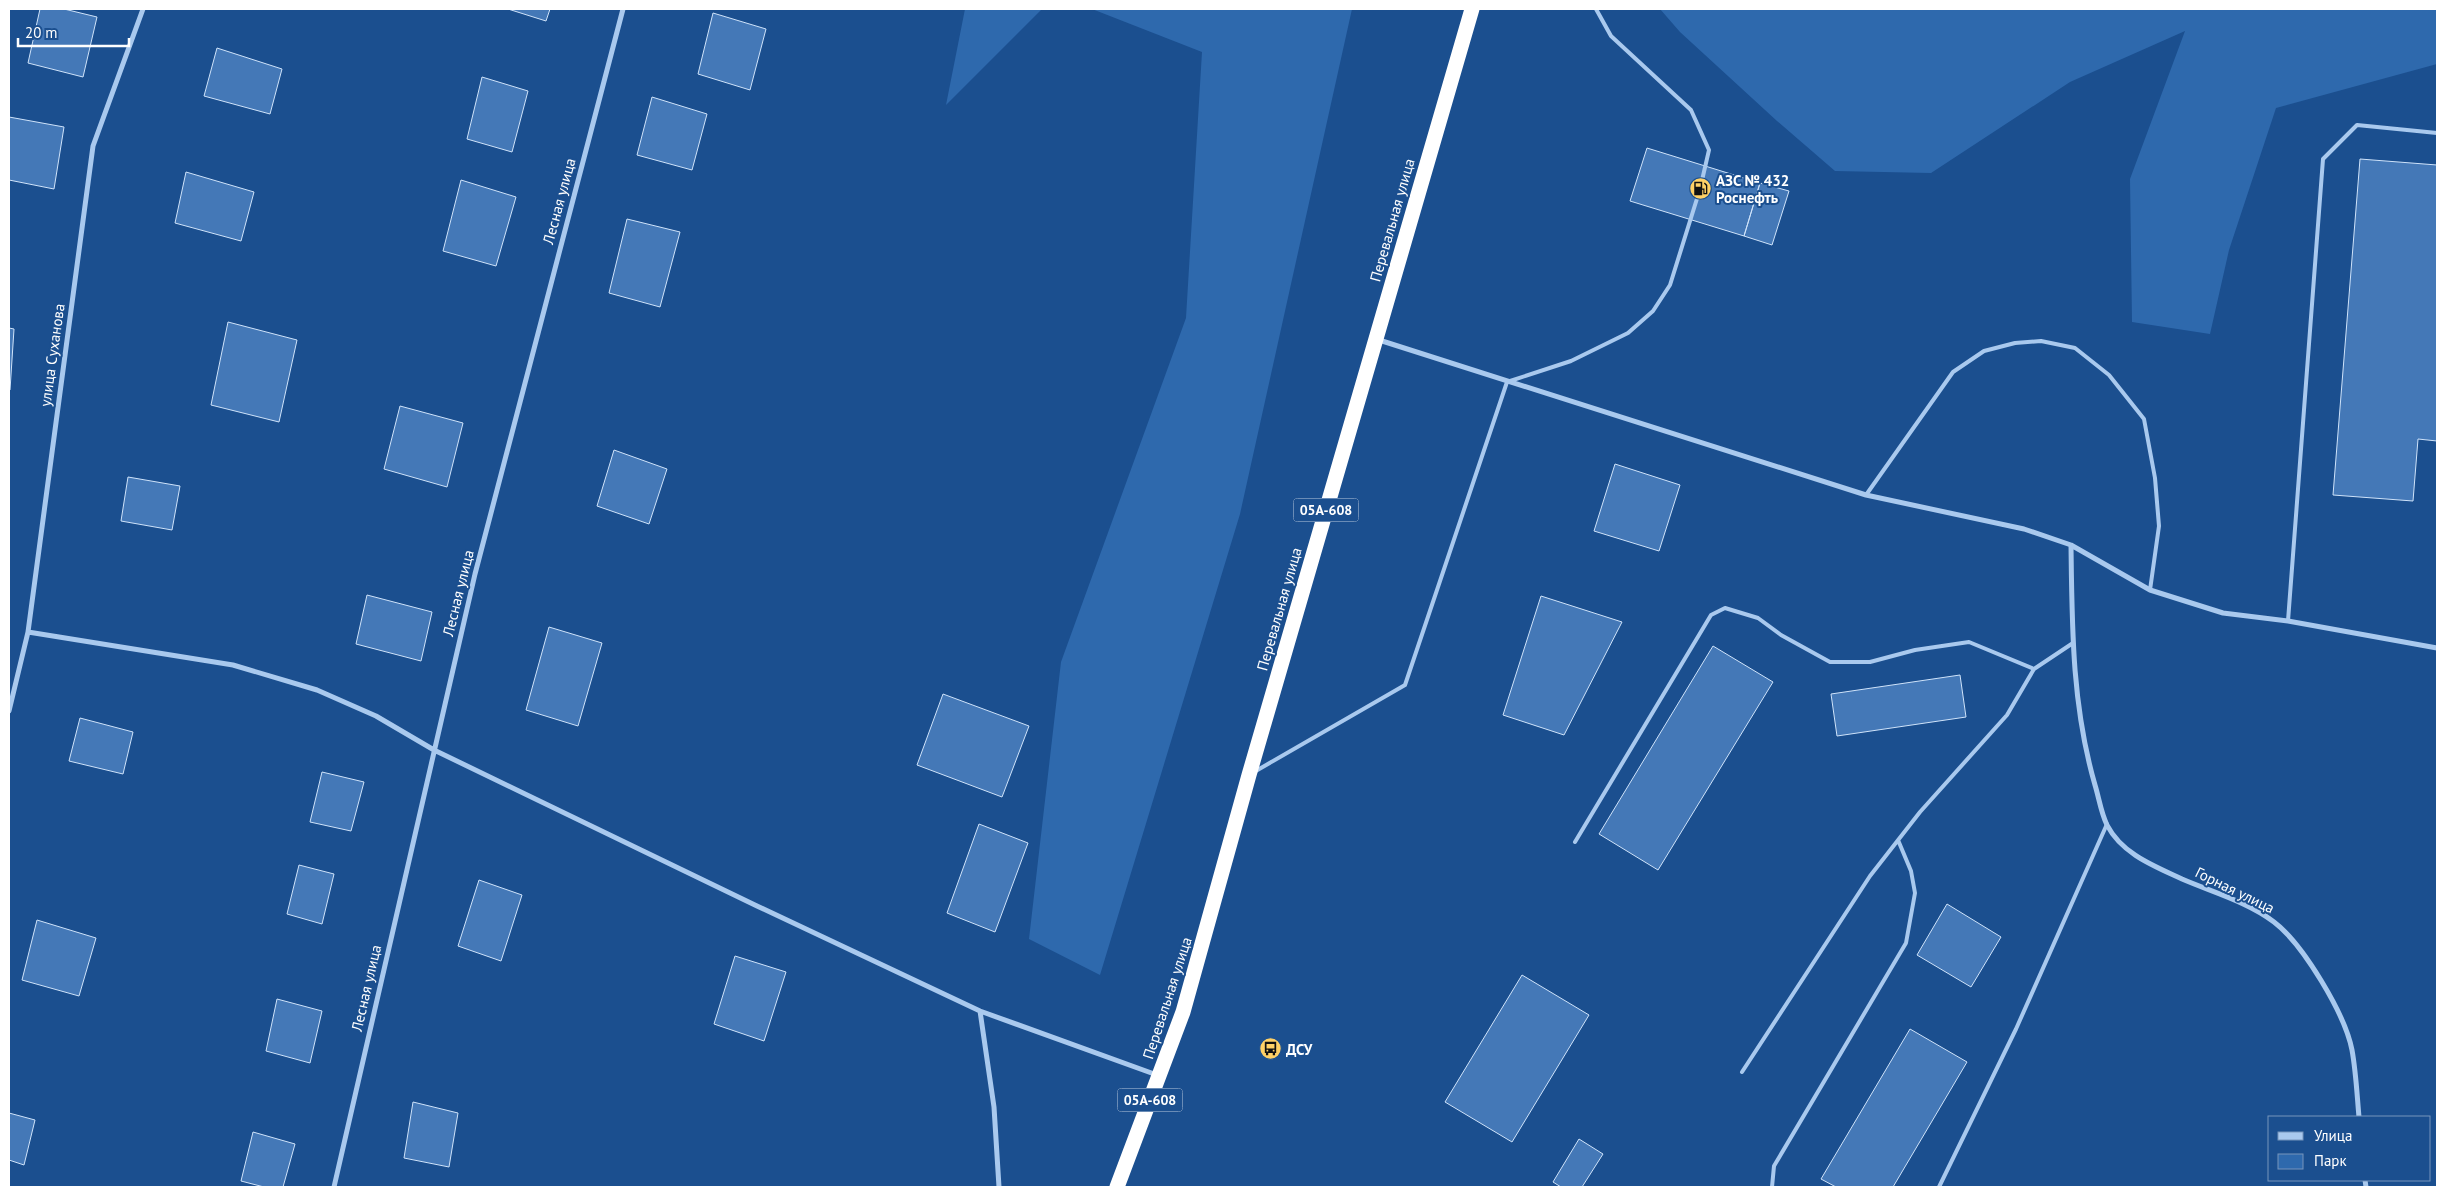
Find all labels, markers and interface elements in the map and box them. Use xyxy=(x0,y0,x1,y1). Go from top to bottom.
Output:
scale bar xyxy=(18,15,129,47)
text: 20 m xyxy=(25,23,58,42)
street label: Лесная улица xyxy=(538,156,580,247)
street label: Перевальная улица xyxy=(1365,156,1419,284)
place label: АЗС № 432 Роснефть xyxy=(1716,171,1789,207)
fuel station icon: АЗС № 432 Роснефть xyxy=(1688,177,1712,201)
street label: улица Суханова xyxy=(35,302,69,408)
road number: 05А-608 xyxy=(1294,498,1358,522)
street label: Перевальная улица xyxy=(1252,545,1306,673)
street label: Лесная улица xyxy=(438,548,478,639)
street label: Горная улица xyxy=(2192,863,2278,917)
street label: Перевальная улица xyxy=(1138,934,1196,1062)
street label: Лесная улица xyxy=(347,943,385,1034)
bus stop icon: ДСУ xyxy=(1258,1037,1282,1061)
place label: ДСУ xyxy=(1286,1040,1313,1059)
road number: 05А-608 xyxy=(1118,1088,1182,1112)
legend xyxy=(2268,1116,2431,1181)
text: Улица xyxy=(2314,1126,2352,1145)
text: Парк xyxy=(2314,1151,2347,1170)

